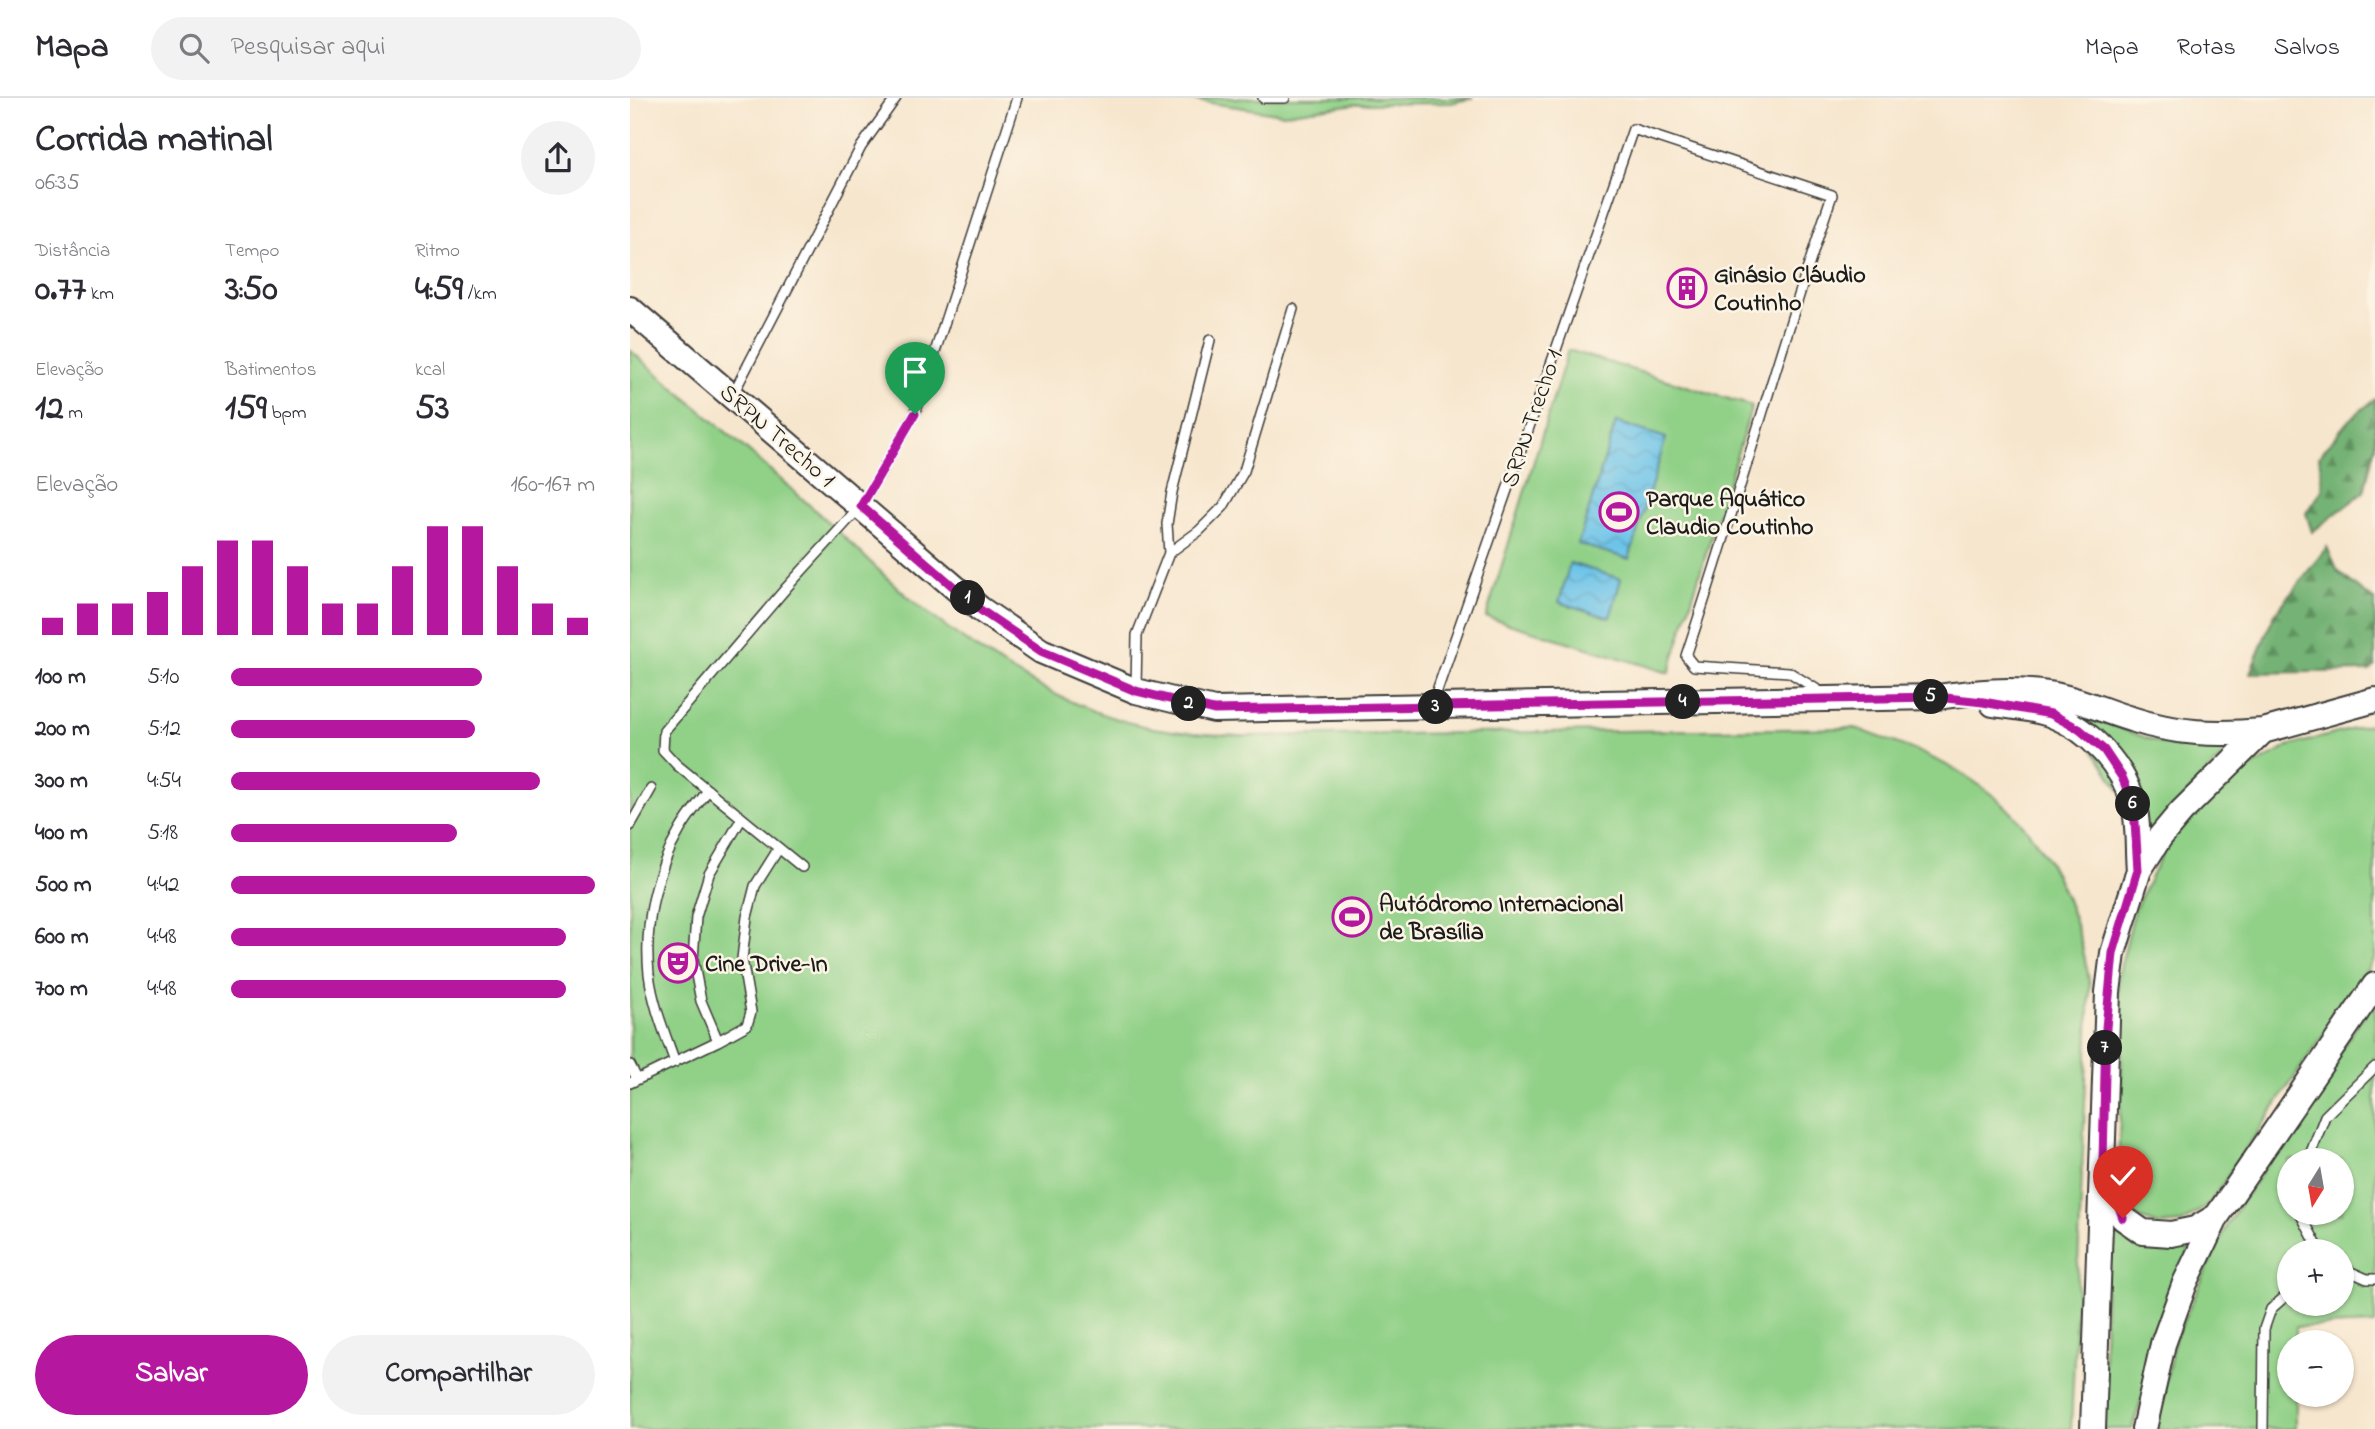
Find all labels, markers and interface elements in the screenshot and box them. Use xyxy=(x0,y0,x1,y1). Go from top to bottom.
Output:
search box xyxy=(151,17,641,80)
text: Mapa xyxy=(35,24,109,72)
icon: search xyxy=(175,29,213,67)
text: Pesquisar aqui xyxy=(231,29,385,67)
text: Mapa xyxy=(2085,31,2139,66)
text: Rotas xyxy=(2177,31,2236,66)
text: Salvos xyxy=(2274,31,2340,66)
text: Corrida matinal xyxy=(35,113,273,169)
button: share xyxy=(521,121,595,195)
text: 06:35 xyxy=(35,167,80,200)
text: Distância xyxy=(35,238,110,265)
text: Tempo xyxy=(225,238,279,265)
text: Ritmo xyxy=(415,238,460,265)
place label: Ginásio Cláudio Coutinho xyxy=(1714,259,1866,322)
text: 0.77 xyxy=(35,265,86,316)
text: 3:50 xyxy=(225,265,278,316)
text: 4:59 xyxy=(415,265,463,316)
building icon: Ginásio Cláudio Coutinho xyxy=(1666,267,1708,309)
text: km xyxy=(86,281,114,308)
text: /km xyxy=(463,281,497,308)
pin xyxy=(885,342,945,414)
street label: SRPN Trecho 1 xyxy=(1493,345,1573,492)
icon: arrive xyxy=(896,353,934,391)
text: Elevação xyxy=(35,357,104,384)
text: Batimentos xyxy=(225,357,316,384)
text: kcal xyxy=(415,357,445,384)
street label: SRPN Trecho 1 xyxy=(711,377,842,497)
text: 12 xyxy=(35,384,64,435)
text: 159 xyxy=(225,384,267,435)
text: 53 xyxy=(415,384,449,435)
text: m xyxy=(64,400,83,427)
text: bpm xyxy=(267,400,307,427)
text: Elevação xyxy=(35,469,118,502)
text: 160–167 m xyxy=(510,469,595,502)
place label: Parque Aquático Claudio Coutinho xyxy=(1646,483,1814,546)
sports icon: Parque Aquático Claudio Coutinho xyxy=(1598,491,1640,533)
pin: 1 xyxy=(950,580,986,616)
text: 1 xyxy=(964,584,971,611)
text: 100 m xyxy=(35,661,86,694)
text: 5:10 xyxy=(147,661,179,694)
pin: 5 xyxy=(1914,680,1948,714)
text: 5 xyxy=(1925,683,1936,710)
pin: 4 xyxy=(1666,684,1700,720)
pin: 2 xyxy=(1172,686,1206,722)
text: 4 xyxy=(1679,688,1686,715)
text: 2 xyxy=(1184,690,1193,717)
pin: 3 xyxy=(1418,690,1454,724)
text: 3 xyxy=(1432,693,1439,720)
text: 200 m xyxy=(35,713,90,746)
text: 5:12 xyxy=(147,713,181,746)
text: 300 m xyxy=(35,765,88,798)
text: 4:54 xyxy=(147,765,181,798)
pin: 6 xyxy=(2116,786,2150,822)
text: 6 xyxy=(2128,790,2137,817)
text: 400 m xyxy=(35,817,88,850)
text: 5:18 xyxy=(147,817,178,850)
text: 500 m xyxy=(35,869,92,902)
text: 4:42 xyxy=(147,869,179,902)
place label: Autódromo Internacional de Brasília xyxy=(1379,888,1623,951)
sports icon: Autódromo Internacional de Brasília xyxy=(1331,896,1373,938)
text: 600 m xyxy=(35,921,89,954)
text: 4:48 xyxy=(147,921,177,954)
theatre icon: Cine Drive-In xyxy=(657,942,699,984)
place label: Cine Drive-In xyxy=(705,948,828,983)
text: 700 m xyxy=(35,973,88,1006)
text: 4:48 xyxy=(147,973,177,1006)
pin: 7 xyxy=(2088,1030,2122,1066)
text: 7 xyxy=(2101,1034,2108,1061)
pin xyxy=(2093,1146,2153,1218)
north arrow xyxy=(2277,1148,2354,1225)
map controls xyxy=(2277,1148,2354,1407)
icon: check xyxy=(2104,1157,2142,1195)
button: + xyxy=(2277,1239,2354,1316)
button: − xyxy=(2277,1330,2354,1407)
button: Salvar xyxy=(35,1335,308,1415)
button: Compartilhar xyxy=(322,1335,595,1415)

